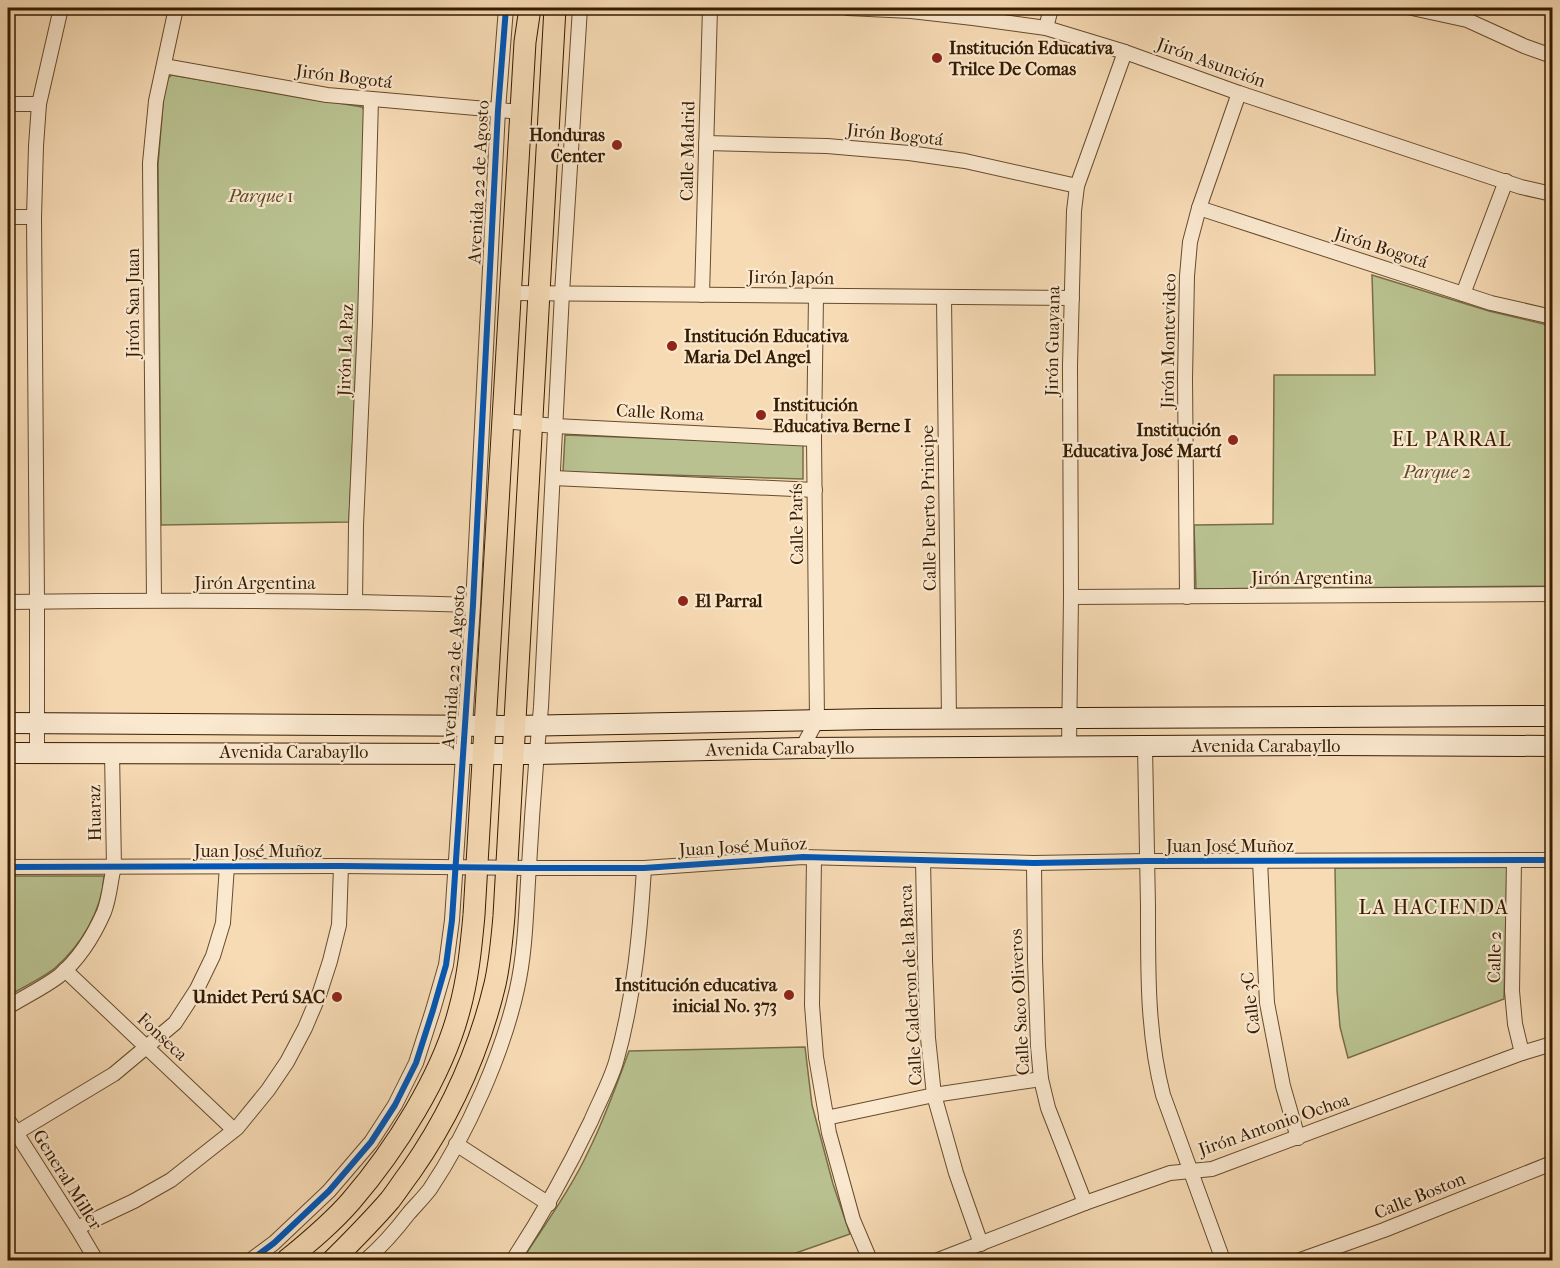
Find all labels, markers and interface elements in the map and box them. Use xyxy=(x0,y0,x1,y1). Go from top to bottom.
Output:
street label: Jirón Asunción xyxy=(1152,33,1269,93)
place label: Institución Educativa Trilce De Comas xyxy=(948,38,1114,80)
marker: Institución Educativa Trilce De Comas xyxy=(930,51,944,65)
street label: Jirón Bogotá xyxy=(293,60,394,93)
street label: Avenida 22 de Agosto xyxy=(464,100,494,265)
street label: Calle Madrid xyxy=(677,100,699,201)
street label: Jirón Bogotá xyxy=(844,119,945,151)
place label: Honduras Center xyxy=(529,125,605,167)
marker: Honduras Center xyxy=(610,138,624,152)
park label: Parque 1 xyxy=(227,186,294,207)
street label: Jirón Bogotá xyxy=(1330,222,1431,273)
street label: Jirón San Juan xyxy=(123,247,144,360)
street label: Jirón Japón xyxy=(745,267,835,289)
street label: Jirón Montevideo xyxy=(1157,273,1181,411)
street label: Jirón Guayana xyxy=(1042,285,1064,398)
street label: Jirón La Paz xyxy=(334,303,358,399)
place label: Institución Educativa Maria Del Angel xyxy=(683,326,849,368)
marker: Institución Educativa Maria Del Angel xyxy=(665,339,679,353)
place label: Institución Educativa Berne I xyxy=(773,395,911,437)
street label: Calle Roma xyxy=(615,400,705,426)
marker: Institución Educativa Berne I xyxy=(754,408,768,422)
place label: Institución Educativa José Martí xyxy=(1062,420,1222,462)
street label: Calle Puerto Principe xyxy=(917,425,941,591)
district label: EL PARRAL xyxy=(1392,428,1512,451)
marker: Institución Educativa José Martí xyxy=(1226,433,1240,447)
park label: Parque 2 xyxy=(1402,462,1471,483)
street label: Calle París xyxy=(786,483,808,565)
street label: Jirón Argentina xyxy=(1249,568,1373,589)
street label: Jirón Argentina xyxy=(192,573,316,594)
street label: Avenida 22 de Agosto xyxy=(438,584,470,751)
place label: El Parral xyxy=(695,591,763,612)
marker: El Parral xyxy=(676,594,690,608)
street label: Avenida Carabayllo xyxy=(1191,736,1340,757)
street label: Avenida Carabayllo xyxy=(704,737,855,761)
street label: Avenida Carabayllo xyxy=(219,742,368,763)
street label: Huaraz xyxy=(84,785,106,841)
street label: Juan José Muñoz xyxy=(677,833,808,861)
street label: Juan José Muñoz xyxy=(1164,836,1294,857)
street label: Juan José Muñoz xyxy=(192,841,322,862)
street label: Calle Calderon de la Barca xyxy=(895,883,927,1086)
district label: LA HACIENDA xyxy=(1359,896,1509,919)
street label: Calle Saco Oliveros xyxy=(1006,928,1034,1076)
street label: Calle 2 xyxy=(1484,931,1506,983)
street label: Calle 3C xyxy=(1237,971,1265,1035)
place label: Institución educativa inicial No. 373 xyxy=(615,975,778,1017)
place label: Unidet Perú SAC xyxy=(192,987,325,1008)
marker: Institución educativa inicial No. 373 xyxy=(782,988,796,1002)
marker: Unidet Perú SAC xyxy=(330,990,344,1004)
street label: Fonseca xyxy=(133,1009,192,1066)
street label: Jirón Antonio Ochoa xyxy=(1194,1089,1353,1161)
street label: General Miller xyxy=(28,1126,106,1234)
street label: Calle Boston xyxy=(1371,1168,1469,1224)

